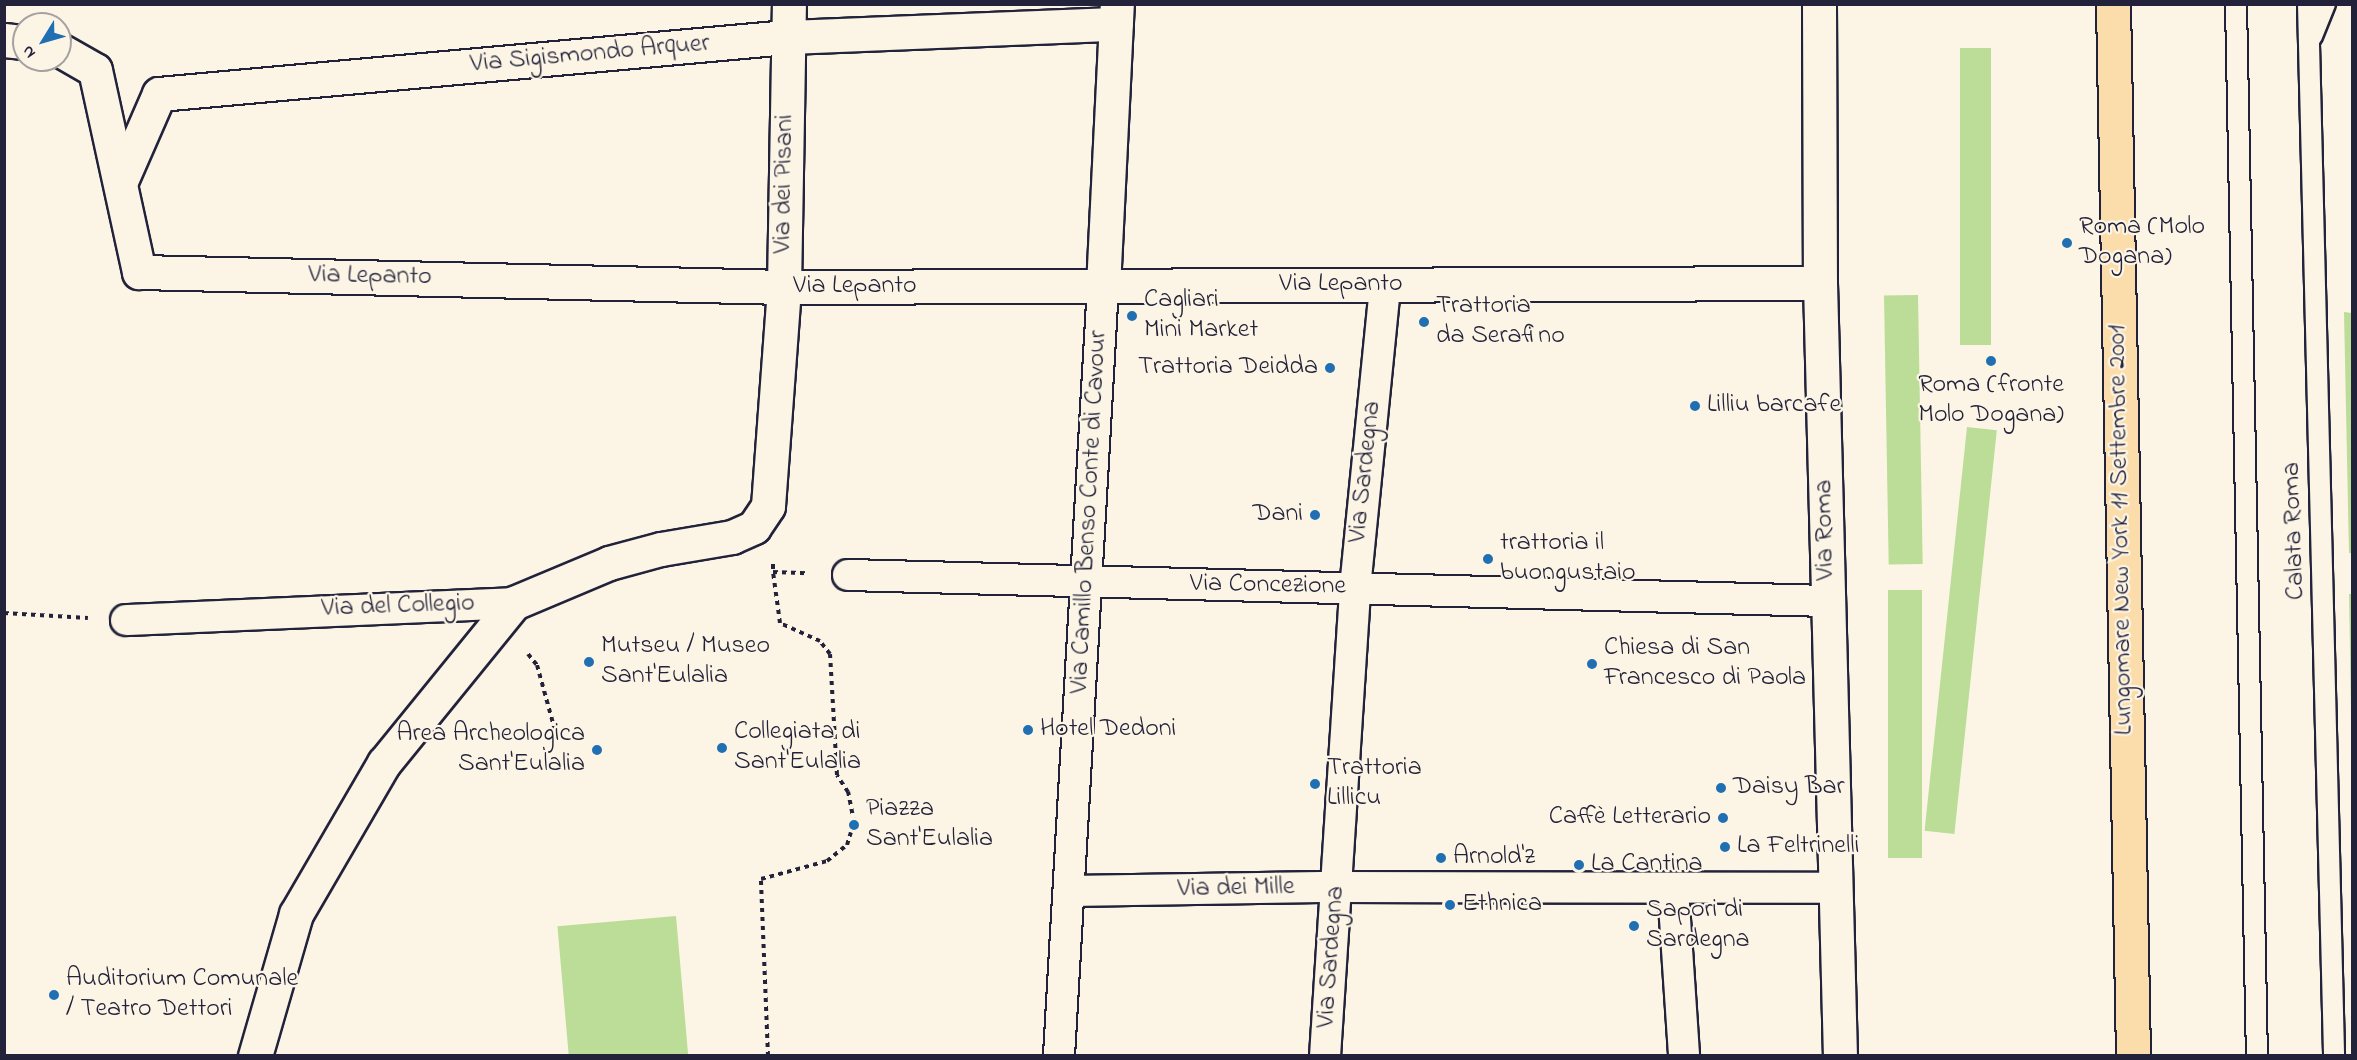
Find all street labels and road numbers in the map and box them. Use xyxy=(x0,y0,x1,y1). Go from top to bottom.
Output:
street label: Via Sigismondo Arquer xyxy=(469,29,711,81)
street label: Via dei Pisani xyxy=(768,114,802,254)
street label: Via Lepanto xyxy=(308,260,432,294)
street label: Via Lepanto xyxy=(1279,269,1403,301)
street label: Via Lepanto xyxy=(793,271,917,303)
street label: Lungomare New York 11 Settembre 2001 xyxy=(2103,325,2141,735)
street label: Via Camillo Benso Conte di Cavour xyxy=(1065,329,1115,695)
street label: Via Sardegna xyxy=(1343,400,1389,544)
street label: Calata Roma xyxy=(2277,461,2313,601)
street label: Via Roma xyxy=(1810,479,1842,581)
street label: Via Concezione xyxy=(1190,569,1346,603)
street label: Via del Collegio xyxy=(321,589,475,625)
street label: Via dei Mille xyxy=(1177,872,1295,906)
street label: Via Sardegna xyxy=(1311,885,1353,1029)

